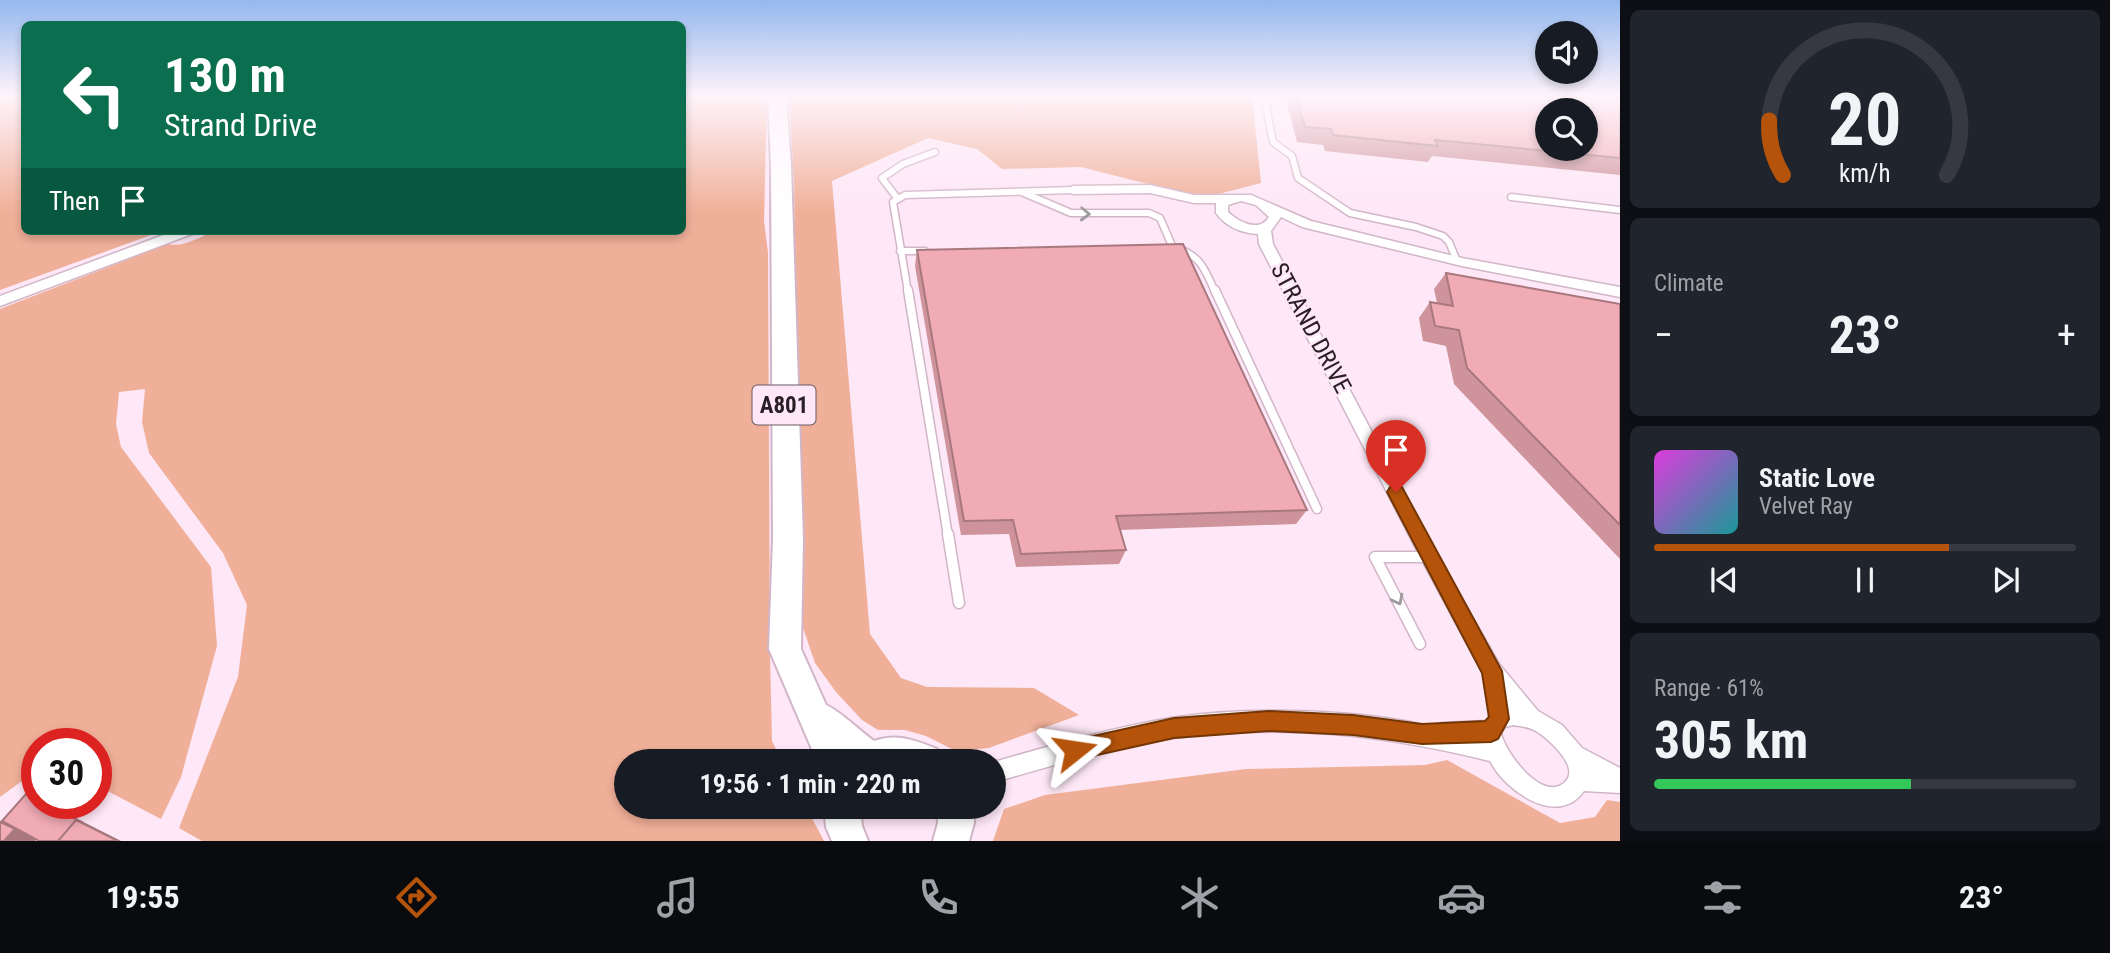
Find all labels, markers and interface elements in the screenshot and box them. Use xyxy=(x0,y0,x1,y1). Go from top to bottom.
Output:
map controls xyxy=(1535,21,1598,161)
button: sound xyxy=(1535,21,1598,84)
text: 130 m xyxy=(164,47,286,104)
icon: left xyxy=(49,49,140,140)
text: 20 xyxy=(1828,77,1902,163)
button: search xyxy=(1535,98,1598,161)
text: Strand Drive xyxy=(164,106,317,144)
text: km/h xyxy=(1839,159,1891,188)
icon: arrive xyxy=(114,182,152,220)
text: Then xyxy=(49,186,100,216)
one-way arrow xyxy=(1080,206,1091,221)
street label: STRAND DRIVE xyxy=(1265,258,1357,398)
text: Climate xyxy=(1654,270,1724,297)
text: 23° xyxy=(1829,305,1901,366)
text: − xyxy=(1654,313,1673,357)
text: + xyxy=(2057,313,2076,357)
road number: A801 xyxy=(752,386,816,424)
pin xyxy=(1366,420,1426,492)
icon: arrive xyxy=(1377,431,1415,469)
text: Static Love xyxy=(1759,463,1875,493)
text: Velvet Ray xyxy=(1759,493,1853,520)
icon: previous xyxy=(1705,561,1743,599)
icon: pause xyxy=(1846,561,1884,599)
icon: next xyxy=(1987,561,2025,599)
one-way arrow xyxy=(1389,593,1403,606)
text: Range · 61% xyxy=(1654,675,1764,702)
text: 305 km xyxy=(1654,710,1808,771)
position arrow xyxy=(1038,713,1112,787)
speed limit sign: 30 xyxy=(21,728,112,819)
text: 19:56 · 1 min · 220 m xyxy=(700,769,920,799)
icon: directions xyxy=(392,873,441,922)
icon: music xyxy=(653,873,702,922)
icon: phone xyxy=(914,873,963,922)
icon: climate xyxy=(1175,873,1224,922)
icon: car xyxy=(1437,873,1486,922)
icon: filters xyxy=(1698,873,1747,922)
text: 19:55 xyxy=(106,878,180,916)
text: 23° xyxy=(1959,878,2004,916)

